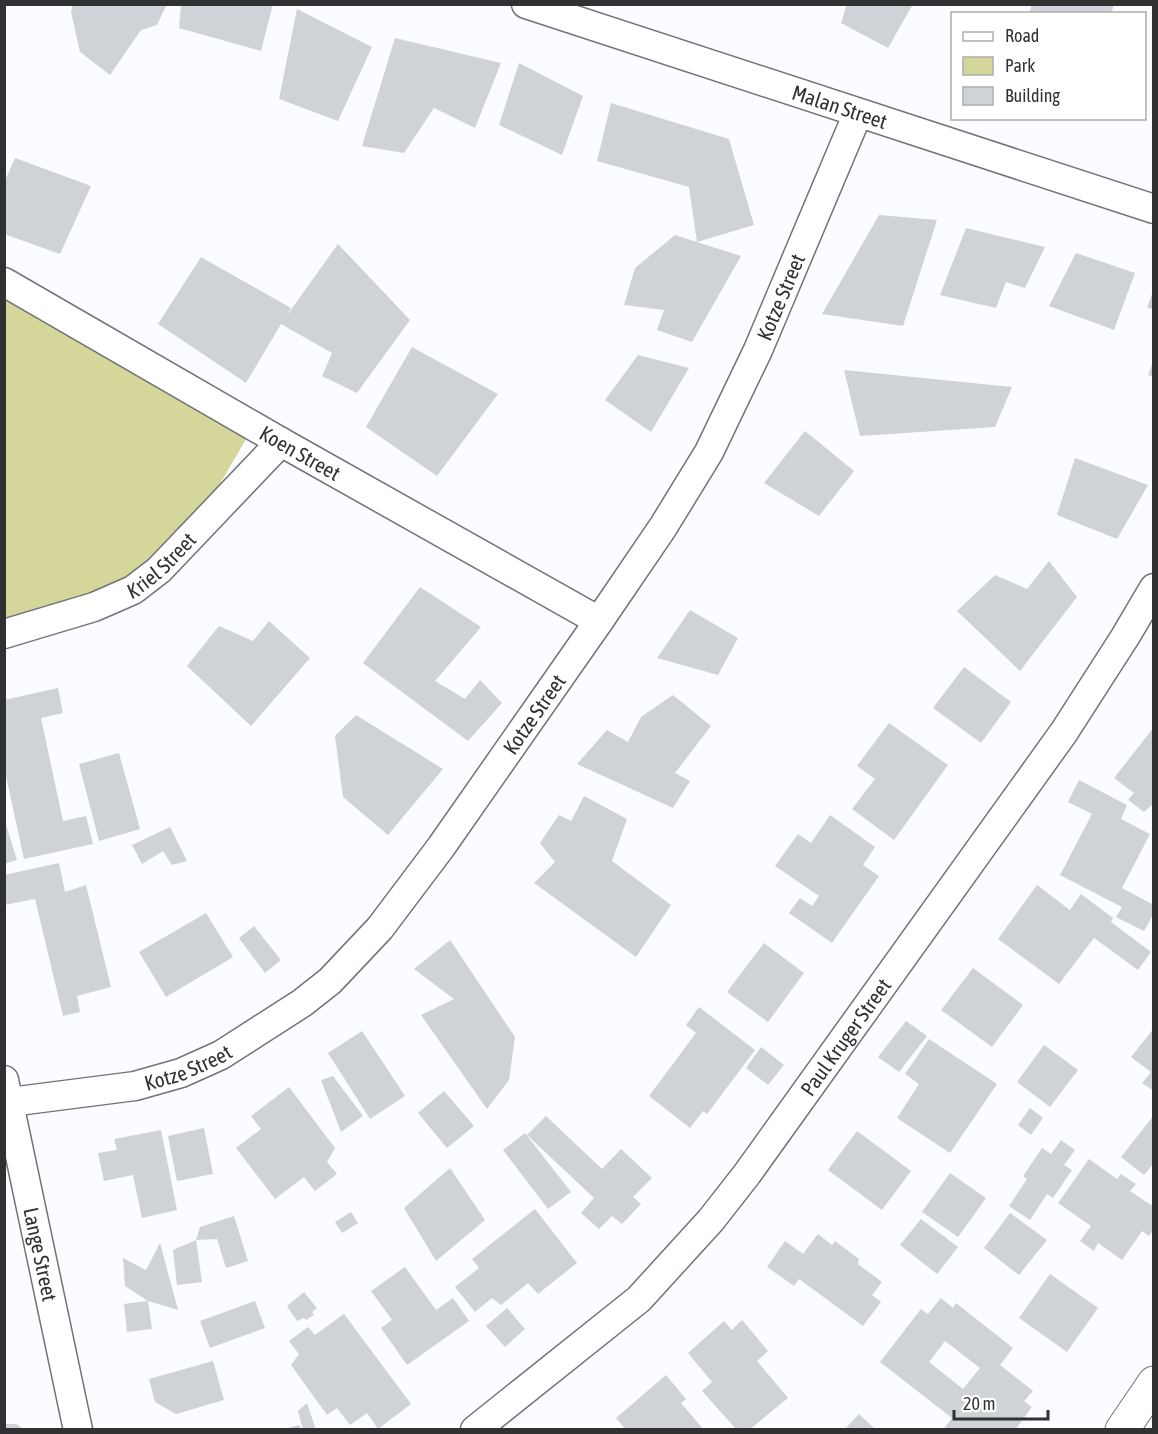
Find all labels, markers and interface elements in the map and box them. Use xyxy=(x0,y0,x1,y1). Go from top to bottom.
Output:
legend xyxy=(951,12,1146,120)
text: Road xyxy=(1005,25,1039,46)
text: Park xyxy=(1005,55,1035,76)
street label: Malan Street xyxy=(789,80,890,133)
text: Building xyxy=(1005,85,1060,106)
street label: Kotze Street xyxy=(751,250,809,344)
street label: Koen Street xyxy=(256,421,345,485)
street label: Kriel Street xyxy=(123,527,200,603)
street label: Kotze Street xyxy=(498,670,570,759)
street label: Paul Kruger Street xyxy=(795,974,895,1100)
street label: Kotze Street xyxy=(141,1039,236,1095)
street label: Lange Street xyxy=(19,1205,62,1303)
scale bar xyxy=(954,1383,1048,1421)
text: 20 m xyxy=(963,1393,995,1414)

